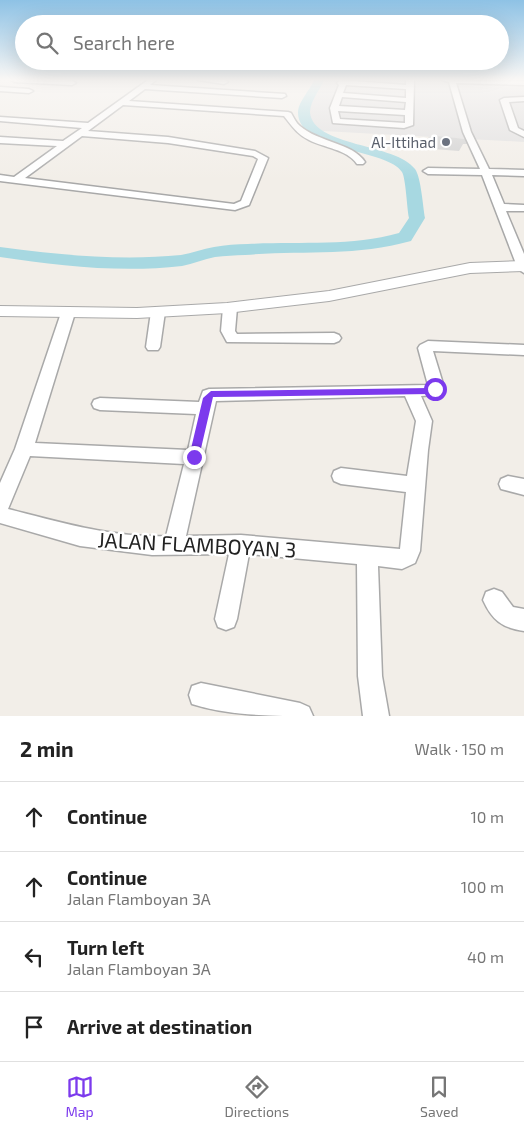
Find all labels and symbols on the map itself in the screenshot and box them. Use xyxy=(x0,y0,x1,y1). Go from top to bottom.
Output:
place label: Al-Ittihad xyxy=(371,133,436,151)
marker: Al-Ittihad xyxy=(440,136,452,148)
route start xyxy=(424,378,447,401)
route end xyxy=(183,446,206,469)
street label: JALAN FLAMBOYAN 3 xyxy=(97,526,297,562)

